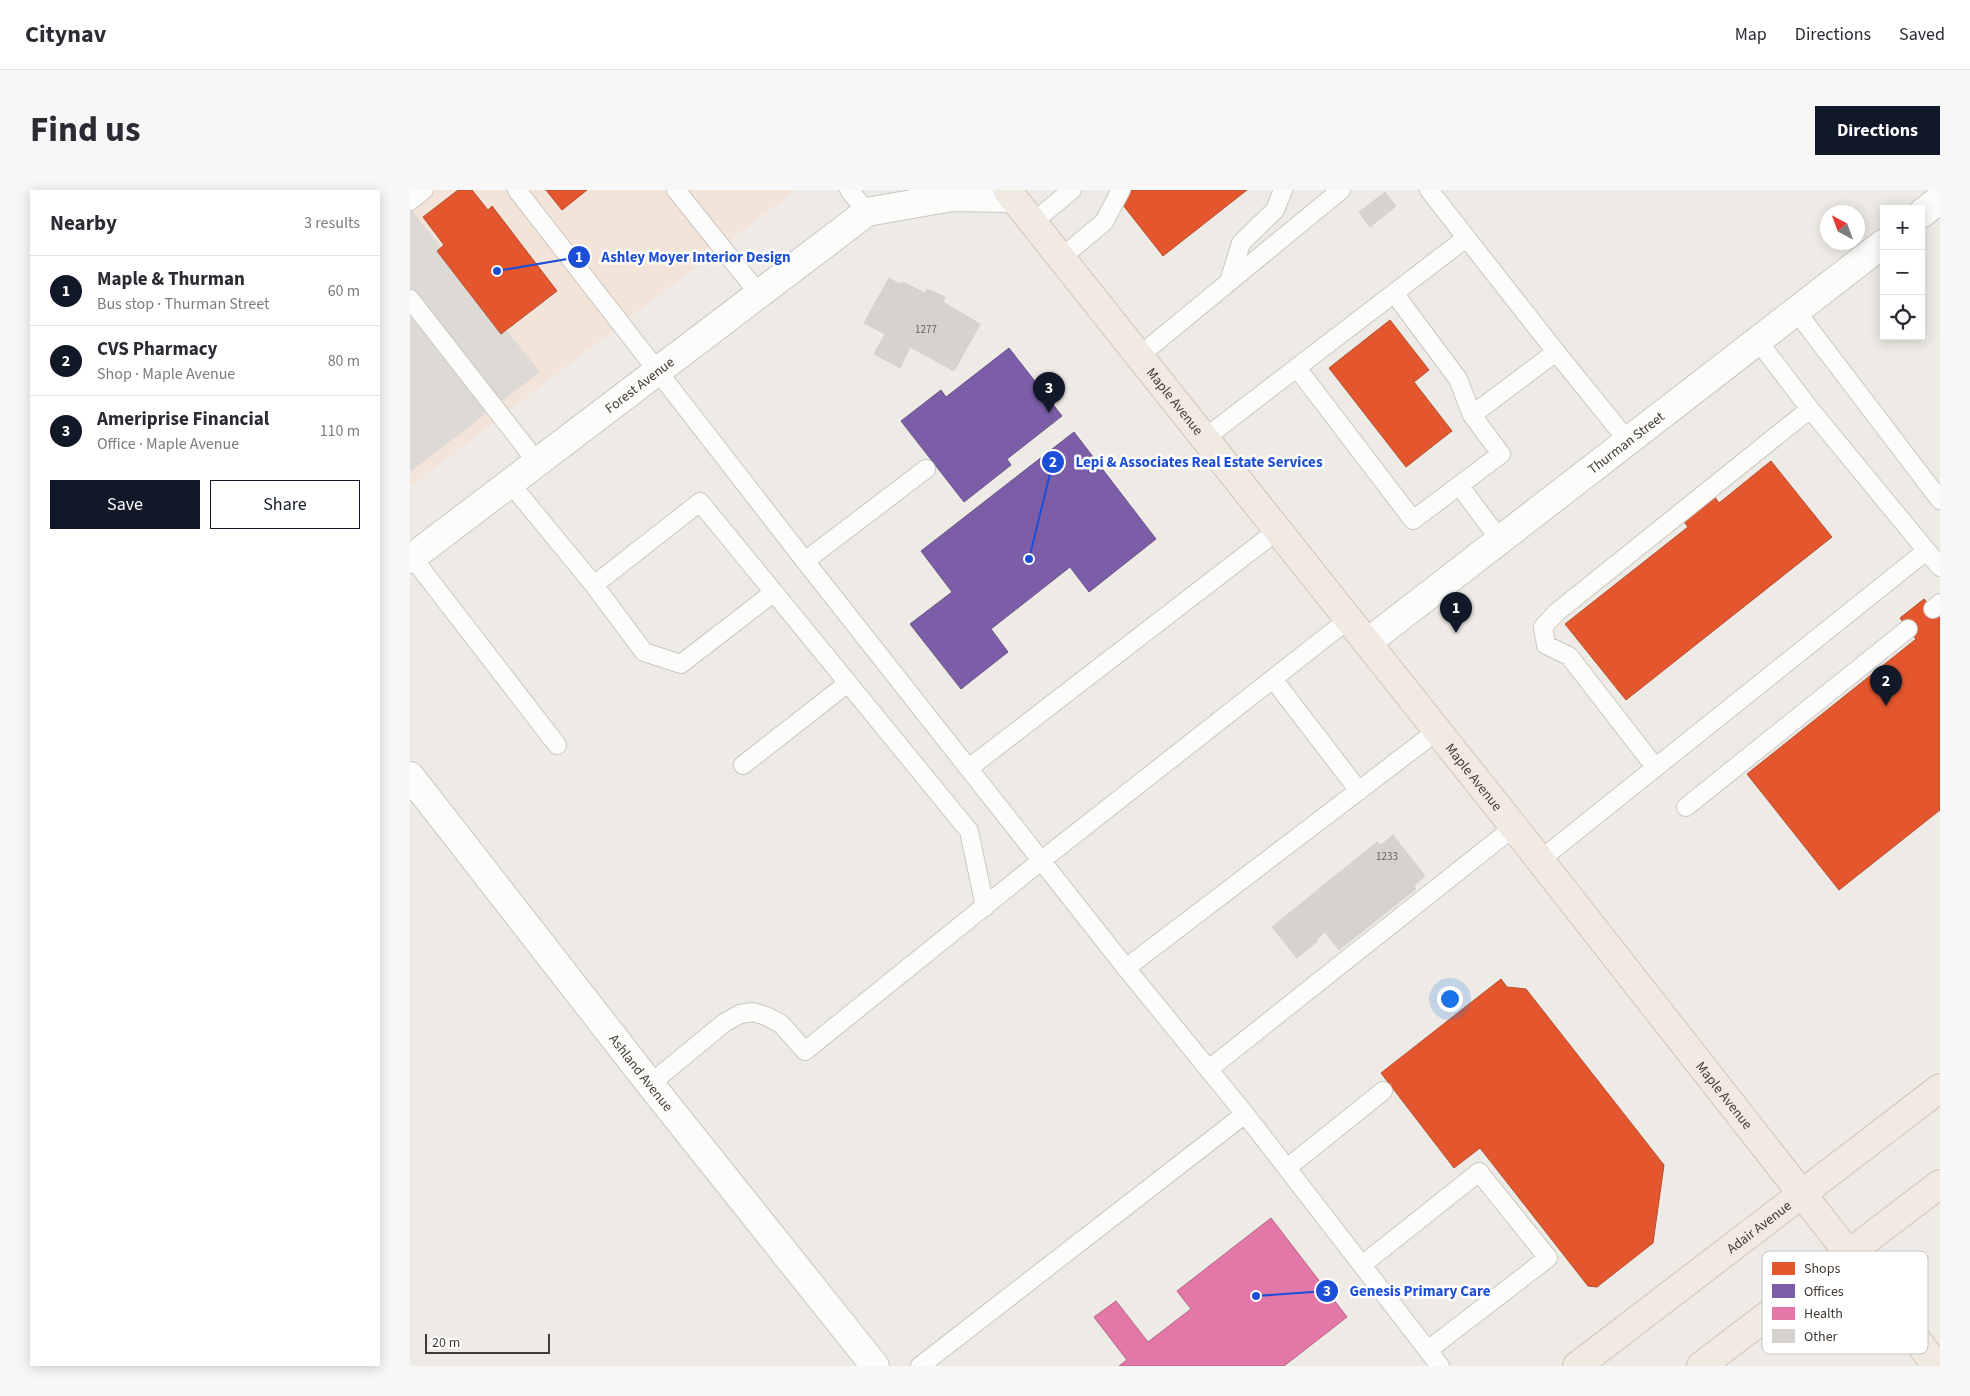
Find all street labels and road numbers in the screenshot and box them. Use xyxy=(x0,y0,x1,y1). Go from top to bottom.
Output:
street label: Forest Avenue xyxy=(601,353,679,418)
street label: Maple Avenue xyxy=(1141,364,1208,440)
street label: Thurman Street xyxy=(1584,407,1669,479)
street label: Maple Avenue xyxy=(1440,739,1507,816)
street label: Ashland Avenue xyxy=(604,1030,677,1116)
street label: Maple Avenue xyxy=(1691,1058,1757,1134)
street label: Adair Avenue xyxy=(1723,1196,1796,1259)

